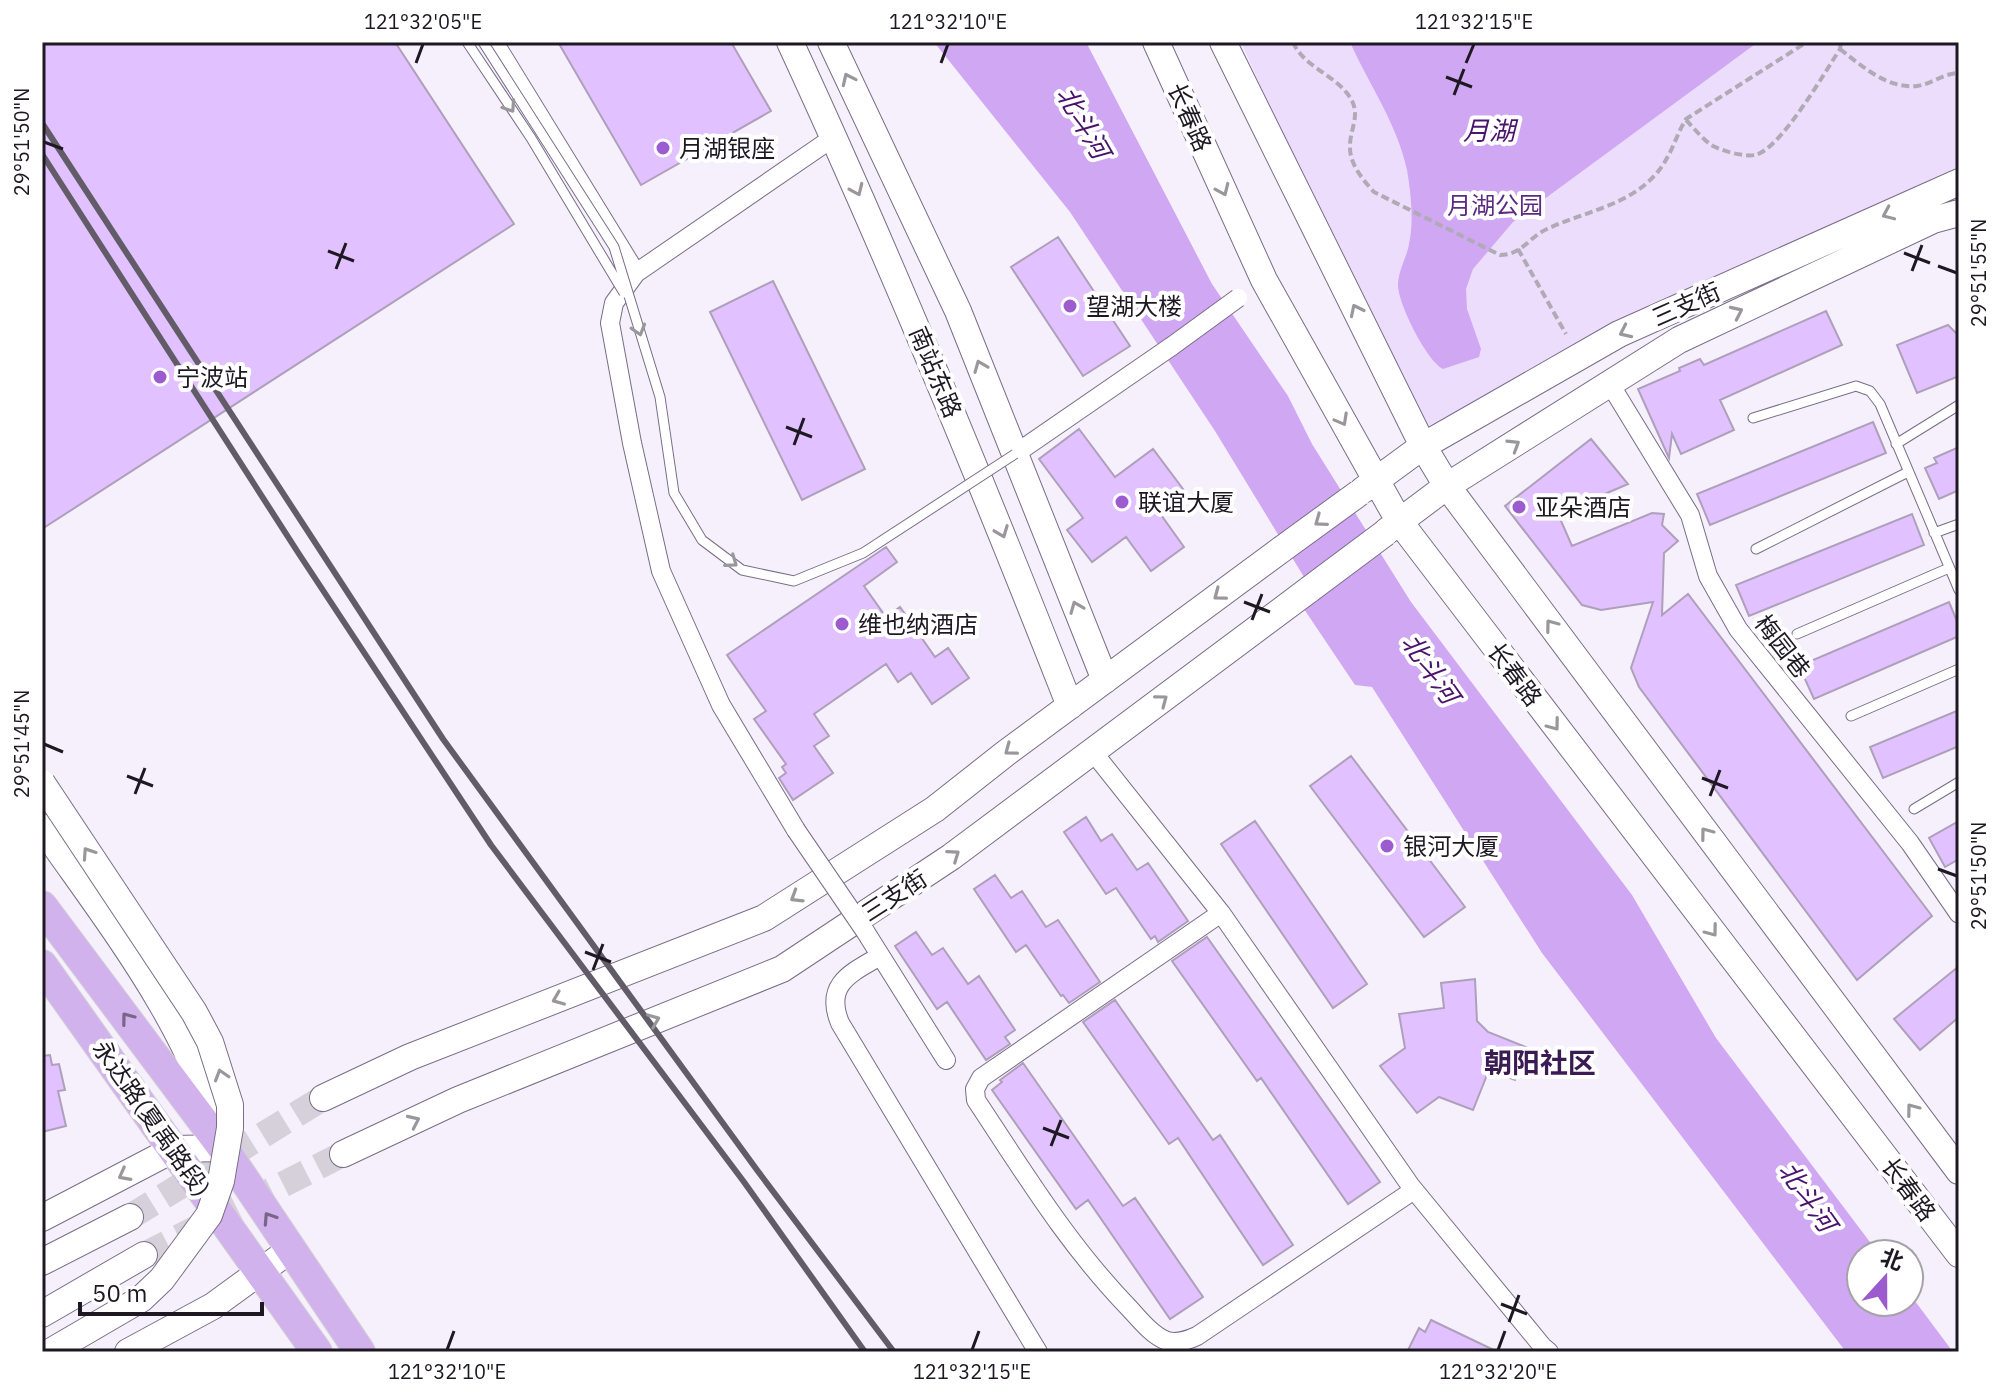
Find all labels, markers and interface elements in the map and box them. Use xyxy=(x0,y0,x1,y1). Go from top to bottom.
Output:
text: 121°32'05"E xyxy=(364,8,482,35)
text: 121°32'10"E xyxy=(889,8,1007,35)
text: 121°32'15"E xyxy=(1415,8,1533,35)
one-way arrow xyxy=(842,72,858,87)
street label: 长春路 xyxy=(1161,78,1219,156)
water label: 北斗河 xyxy=(1050,80,1121,169)
text: 29°51'50"N xyxy=(8,88,35,196)
one-way arrow xyxy=(501,98,516,113)
water label: 月湖 xyxy=(1463,113,1519,147)
place label: 月湖银座 xyxy=(679,132,775,164)
marker: 月湖银座 xyxy=(654,139,672,157)
one-way arrow xyxy=(847,181,863,196)
one-way arrow xyxy=(1213,181,1229,196)
park label: 月湖公园 xyxy=(1447,189,1543,221)
one-way arrow xyxy=(1882,204,1896,220)
text: 29°51'55"N xyxy=(1965,219,1992,327)
street label: 三支街 xyxy=(1647,275,1725,333)
place label: 望湖大楼 xyxy=(1086,290,1182,322)
marker: 望湖大楼 xyxy=(1061,297,1079,315)
one-way arrow xyxy=(1349,304,1365,318)
one-way arrow xyxy=(1728,306,1743,322)
one-way arrow xyxy=(630,322,646,336)
street label: 南站东路 xyxy=(903,322,969,422)
one-way arrow xyxy=(1619,322,1634,338)
one-way arrow xyxy=(973,360,989,374)
place label: 宁波站 xyxy=(176,361,248,393)
marker: 宁波站 xyxy=(151,368,169,386)
one-way arrow xyxy=(1332,411,1348,426)
one-way arrow xyxy=(1505,440,1519,455)
place label: 联谊大厦 xyxy=(1138,486,1234,518)
place label: 亚朵酒店 xyxy=(1535,491,1631,523)
marker: 联谊大厦 xyxy=(1113,493,1131,511)
marker: 亚朵酒店 xyxy=(1510,498,1528,516)
one-way arrow xyxy=(1315,511,1329,526)
one-way arrow xyxy=(992,524,1009,538)
one-way arrow xyxy=(724,552,738,567)
one-way arrow xyxy=(1213,586,1228,600)
one-way arrow xyxy=(1070,601,1086,615)
place label: 维也纳酒店 xyxy=(858,608,978,640)
street label: 梅园巷 xyxy=(1748,608,1818,684)
marker: 维也纳酒店 xyxy=(833,615,851,633)
one-way arrow xyxy=(1546,619,1560,634)
water label: 北斗河 xyxy=(1395,626,1470,714)
street label: 长春路 xyxy=(1481,636,1549,712)
text: 29°51'45"N xyxy=(8,690,35,798)
one-way arrow xyxy=(1153,695,1168,710)
one-way arrow xyxy=(1545,716,1559,731)
one-way arrow xyxy=(1004,741,1019,755)
text: 29°51'50"N xyxy=(1965,822,1992,930)
one-way arrow xyxy=(1702,828,1716,842)
place label: 银河大厦 xyxy=(1403,830,1499,862)
marker: 银河大厦 xyxy=(1378,837,1396,855)
one-way arrow xyxy=(83,847,98,861)
one-way arrow xyxy=(945,850,959,865)
street label: 三支街 xyxy=(855,862,933,928)
one-way arrow xyxy=(790,888,805,903)
one-way arrow xyxy=(1703,923,1717,937)
one-way arrow xyxy=(552,989,566,1006)
one-way arrow xyxy=(122,1012,136,1027)
one-way arrow xyxy=(646,1014,660,1030)
street label: 永达路(夏禹路段) xyxy=(86,1033,218,1203)
district label: 朝阳社区 xyxy=(1484,1044,1596,1081)
one-way arrow xyxy=(214,1068,230,1082)
one-way arrow xyxy=(1908,1103,1922,1118)
one-way arrow xyxy=(406,1115,420,1131)
street label: 长春路 xyxy=(1875,1151,1943,1227)
water label: 北斗河 xyxy=(1772,1154,1847,1242)
one-way arrow xyxy=(117,1166,132,1181)
one-way arrow xyxy=(264,1212,279,1227)
north arrow xyxy=(1845,1238,1925,1318)
text: 北 xyxy=(1877,1241,1908,1276)
scale bar xyxy=(80,1266,262,1316)
text: 50 m xyxy=(92,1277,147,1309)
text: 121°32'10"E xyxy=(388,1358,506,1385)
text: 121°32'15"E xyxy=(913,1358,1031,1385)
text: 121°32'20"E xyxy=(1439,1358,1557,1385)

